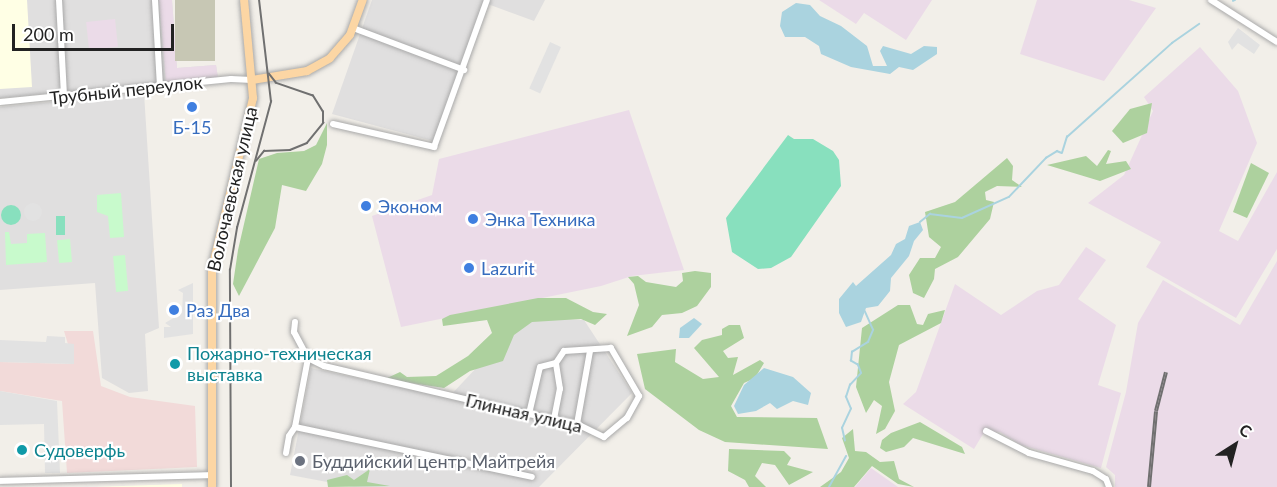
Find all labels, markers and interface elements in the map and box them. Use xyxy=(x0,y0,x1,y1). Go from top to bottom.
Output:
scale bar xyxy=(15,12,177,50)
text: 200 m xyxy=(23,23,74,45)
street label: Трубный переулок xyxy=(48,71,204,109)
marker: Б-15 xyxy=(185,100,199,114)
street label: Волочаевская улица xyxy=(203,105,261,273)
place label: Б-15 xyxy=(173,116,211,138)
place label: Эконом xyxy=(378,195,442,217)
marker: Эконом xyxy=(359,199,373,213)
place label: Энка Техника xyxy=(485,208,596,230)
marker: Энка Техника xyxy=(466,212,480,226)
place label: Lazurit xyxy=(481,257,535,279)
marker: Lazurit xyxy=(462,261,476,275)
place label: Раз Два xyxy=(186,299,250,321)
marker: Раз Два xyxy=(167,303,181,317)
place label: Пожарно-техническая выставка xyxy=(187,343,372,386)
marker: Пожарно-техническая выставка xyxy=(168,357,182,371)
street label: Глинная улица xyxy=(464,389,584,437)
north arrow xyxy=(1205,415,1265,475)
text: С xyxy=(1236,419,1256,441)
place label: Судоверфь xyxy=(34,439,125,461)
marker: Судоверфь xyxy=(15,443,29,457)
place label: Буддийский центр Майтрейя xyxy=(312,450,555,472)
marker: Буддийский центр Майтрейя xyxy=(293,454,307,468)

